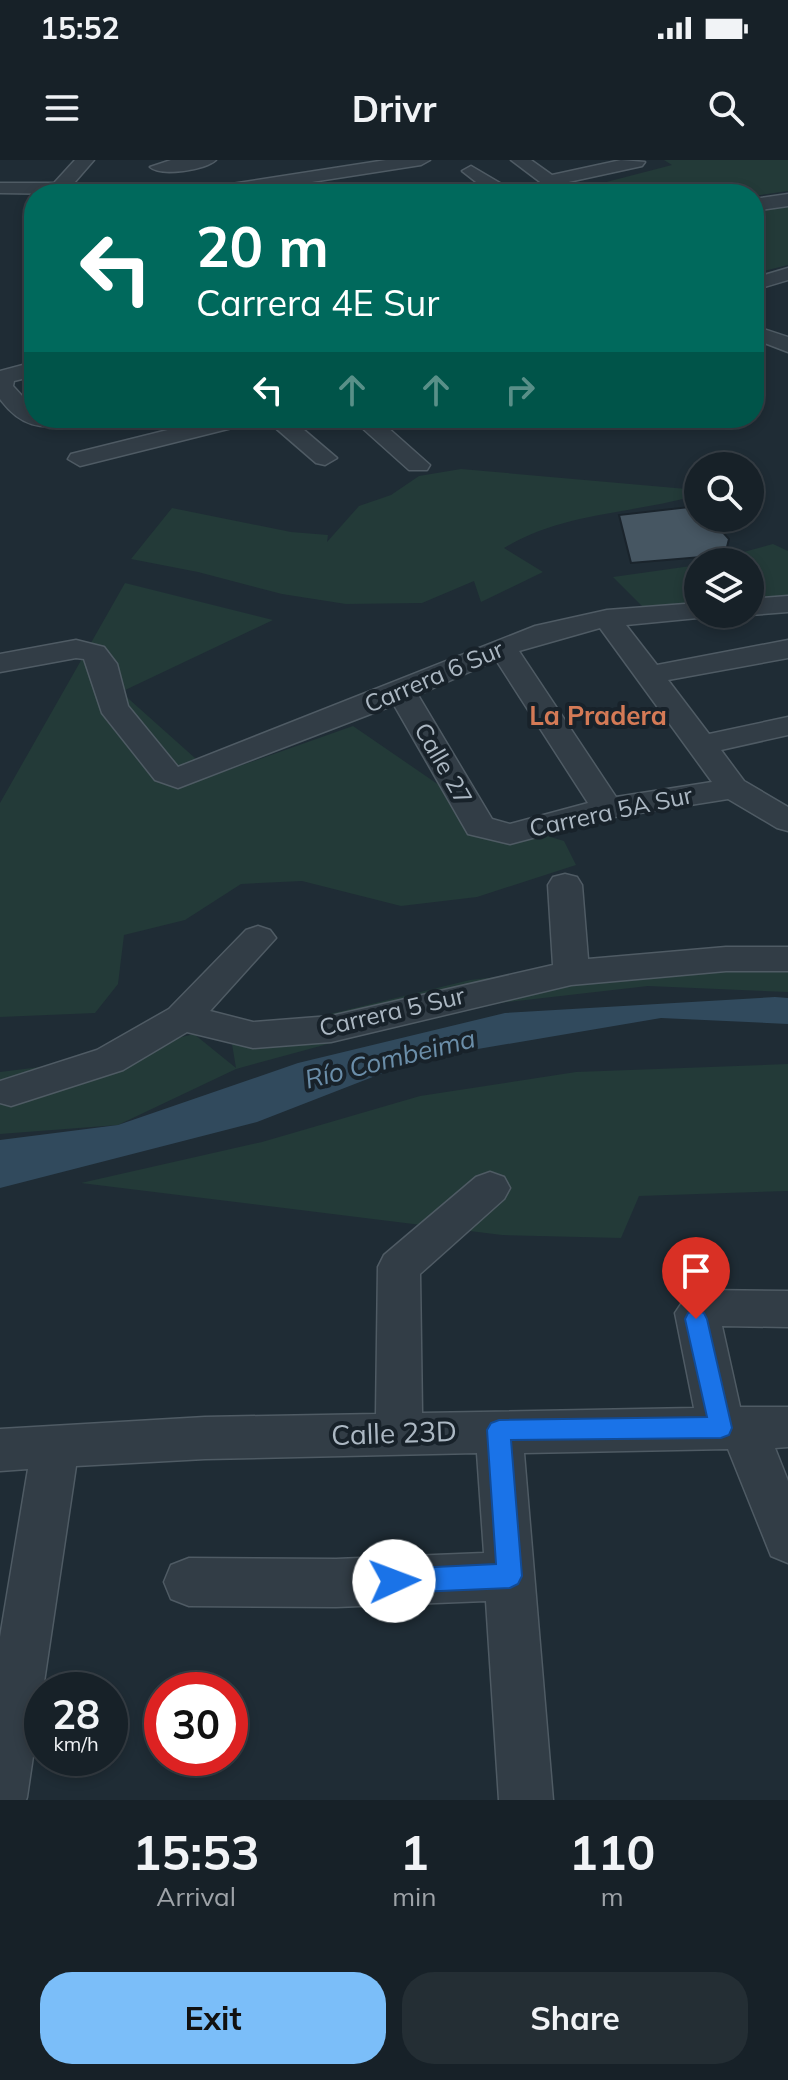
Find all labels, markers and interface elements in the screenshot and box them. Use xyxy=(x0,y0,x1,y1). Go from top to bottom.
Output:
text: 15:52 xyxy=(40,9,119,47)
icon: menu xyxy=(40,86,84,130)
text: Drivr xyxy=(352,86,436,131)
icon: search xyxy=(704,86,748,130)
text: 20 m xyxy=(196,211,329,281)
icon: left xyxy=(64,216,168,320)
text: Carrera 4E Sur xyxy=(196,280,439,325)
icon: left xyxy=(246,368,290,412)
icon: ahead xyxy=(330,368,374,412)
icon: ahead xyxy=(414,368,458,412)
icon: right xyxy=(498,368,542,412)
map controls xyxy=(684,452,764,628)
button: search xyxy=(684,452,764,532)
button: layers xyxy=(684,548,764,628)
street label: Carrera 6 Sur xyxy=(360,633,508,719)
district label: La Pradera xyxy=(529,699,667,732)
street label: Calle 27 xyxy=(408,717,479,810)
street label: Carrera 5A Sur xyxy=(527,779,695,843)
street label: Carrera 5 Sur xyxy=(316,980,468,1042)
water label: Río Combeima xyxy=(301,1021,479,1096)
pin xyxy=(662,1237,730,1319)
icon: arrive xyxy=(674,1249,718,1293)
street label: Calle 23D xyxy=(330,1413,458,1452)
position arrow xyxy=(352,1539,436,1623)
speed limit sign: 30 xyxy=(144,1672,248,1776)
text: 28 xyxy=(52,1689,100,1739)
text: km/h xyxy=(53,1731,99,1756)
text: 15:53 xyxy=(133,1822,260,1882)
text: 1 xyxy=(400,1822,429,1882)
text: 110 xyxy=(569,1822,655,1882)
text: Arrival xyxy=(156,1880,236,1913)
text: min xyxy=(392,1880,436,1913)
text: m xyxy=(601,1880,624,1913)
button: Exit xyxy=(40,1972,386,2064)
button: Share xyxy=(402,1972,748,2064)

